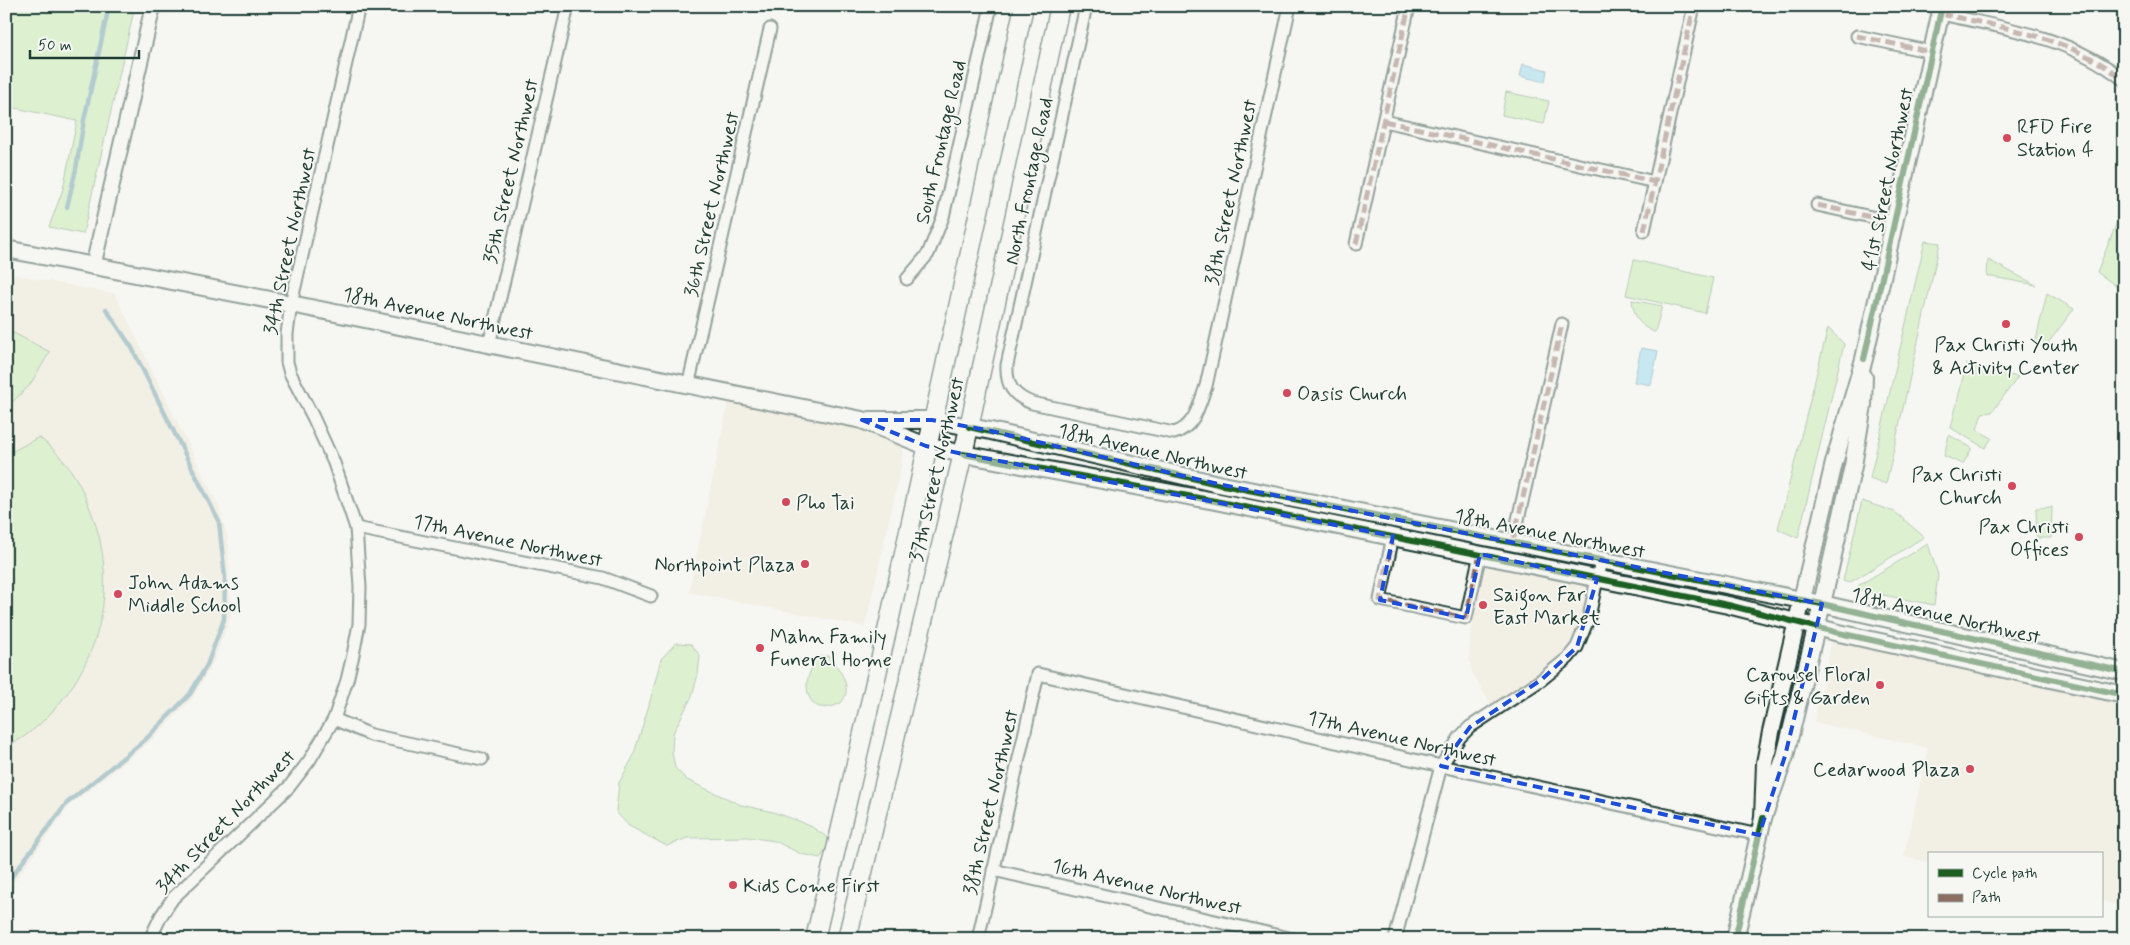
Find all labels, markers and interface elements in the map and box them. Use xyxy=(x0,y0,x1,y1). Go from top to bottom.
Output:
scale bar xyxy=(30,28,139,60)
text: 50 m xyxy=(38,36,72,56)
street label: South Frontage Road xyxy=(909,58,974,227)
street label: 35th Street Northwest xyxy=(477,76,546,267)
street label: 41st Street Northwest xyxy=(1856,85,1921,273)
street label: North Frontage Road xyxy=(999,95,1061,268)
street label: 38th Street Northwest xyxy=(1199,97,1264,288)
street label: 36th Street Northwest xyxy=(678,109,747,300)
place label: RFD Fire Station 4 xyxy=(2017,114,2094,164)
marker: RFD Fire Station 4 xyxy=(2001,132,2013,144)
street label: 34th Street Northwest xyxy=(257,145,324,337)
street label: 18th Avenue Northwest xyxy=(340,281,535,348)
marker: Pax Christi Youth & Activity Center xyxy=(2000,318,2012,330)
place label: Pax Christi Youth & Activity Center xyxy=(1932,332,2080,382)
street label: 37th Street Northwest xyxy=(903,374,972,564)
place label: Oasis Church xyxy=(1297,381,1407,408)
marker: Oasis Church xyxy=(1281,387,1293,399)
street label: 18th Avenue Northwest xyxy=(1055,418,1250,487)
place label: Pax Christi Church xyxy=(1911,462,2002,512)
marker: Pax Christi Church xyxy=(2006,480,2018,492)
place label: Pho Tai xyxy=(796,490,855,517)
marker: Pho Tai xyxy=(780,496,792,508)
street label: 18th Avenue Northwest xyxy=(1452,503,1648,566)
street label: 17th Avenue Northwest xyxy=(411,508,605,575)
place label: Pax Christi Offices xyxy=(1978,514,2069,564)
marker: Pax Christi Offices xyxy=(2073,531,2085,543)
place label: Northpoint Plaza xyxy=(654,552,795,579)
marker: Northpoint Plaza xyxy=(799,558,811,570)
place label: John Adams Middle School xyxy=(128,570,241,620)
place label: Saigon Far East Market xyxy=(1493,582,1601,632)
street label: 18th Avenue Northwest xyxy=(1848,582,2043,651)
marker: John Adams Middle School xyxy=(112,588,124,600)
marker: Saigon Far East Market xyxy=(1477,599,1489,611)
place label: Mahn Family Funeral Home xyxy=(770,624,892,674)
marker: Mahn Family Funeral Home xyxy=(754,642,766,654)
place label: Carousel Floral Gifts & Garden xyxy=(1743,662,1870,712)
marker: Carousel Floral Gifts & Garden xyxy=(1874,679,1886,691)
street label: 17th Avenue Northwest xyxy=(1305,705,1499,774)
street label: 38th Street Northwest xyxy=(957,707,1026,898)
street label: 34th Street Northwest xyxy=(150,744,302,900)
place label: Cedarwood Plaza xyxy=(1813,757,1960,784)
marker: Cedarwood Plaza xyxy=(1964,763,1976,775)
legend xyxy=(1928,852,2102,918)
street label: 16th Avenue Northwest xyxy=(1049,853,1244,922)
text: Cycle path xyxy=(1972,864,2037,884)
place label: Kids Come First xyxy=(743,873,880,900)
marker: Kids Come First xyxy=(727,879,739,891)
text: Path xyxy=(1972,888,2001,908)

